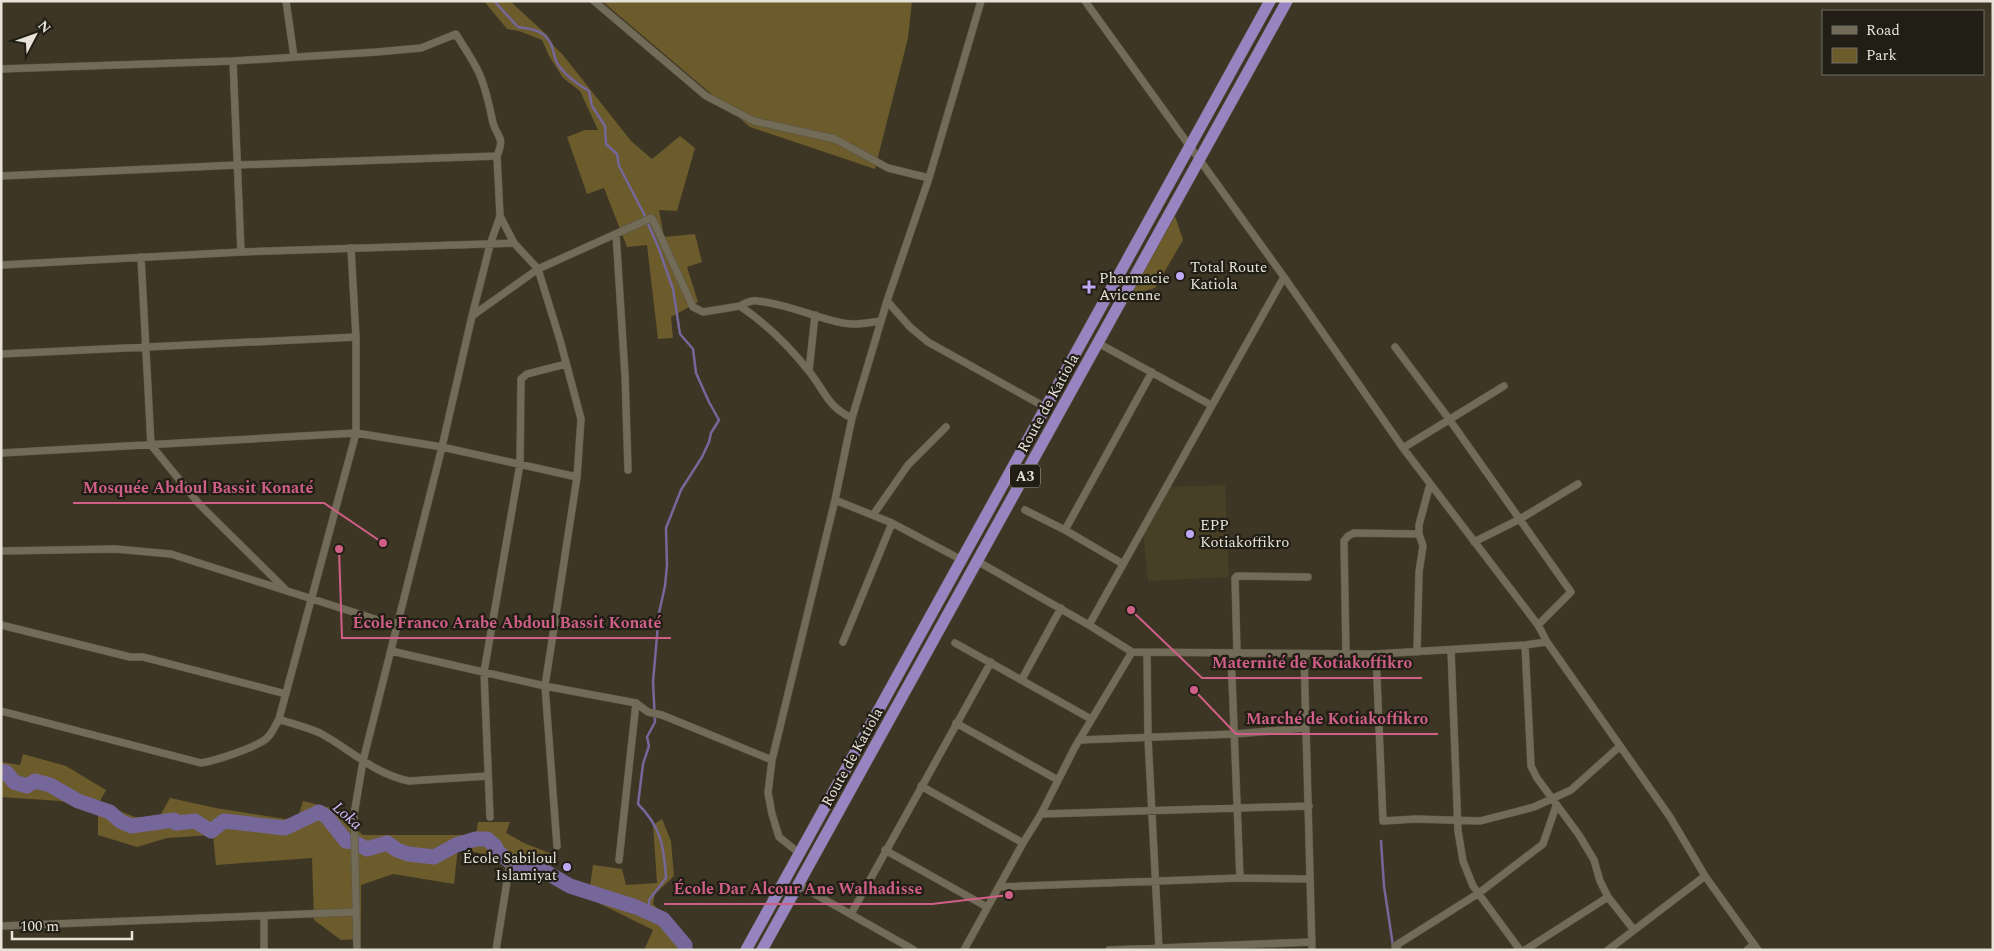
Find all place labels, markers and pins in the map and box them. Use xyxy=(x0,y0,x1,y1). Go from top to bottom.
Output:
place label: Total Route Katiola xyxy=(1190,256,1267,296)
place label: Pharmacie Avicenne xyxy=(1099,267,1170,307)
marker: Total Route Katiola xyxy=(1174,270,1186,282)
marker: Pharmacie Avicenne xyxy=(1083,281,1095,293)
callout: Mosquée Abdoul Bassit Konaté xyxy=(73,472,324,503)
place label: EPP Kotiakoffikro xyxy=(1200,514,1289,554)
marker: EPP Kotiakoffikro xyxy=(1184,528,1196,540)
callout: École Franco Arabe Abdoul Bassit Konaté xyxy=(342,607,671,638)
callout: Maternité de Kotiakoffikro xyxy=(1202,647,1422,678)
callout: Marché de Kotiakoffikro xyxy=(1236,703,1438,734)
place label: École Sabiloul Islamiyat xyxy=(463,847,557,887)
marker: École Sabiloul Islamiyat xyxy=(561,861,573,873)
callout: École Dar Alcour Ane Walhadisse xyxy=(664,873,932,904)

